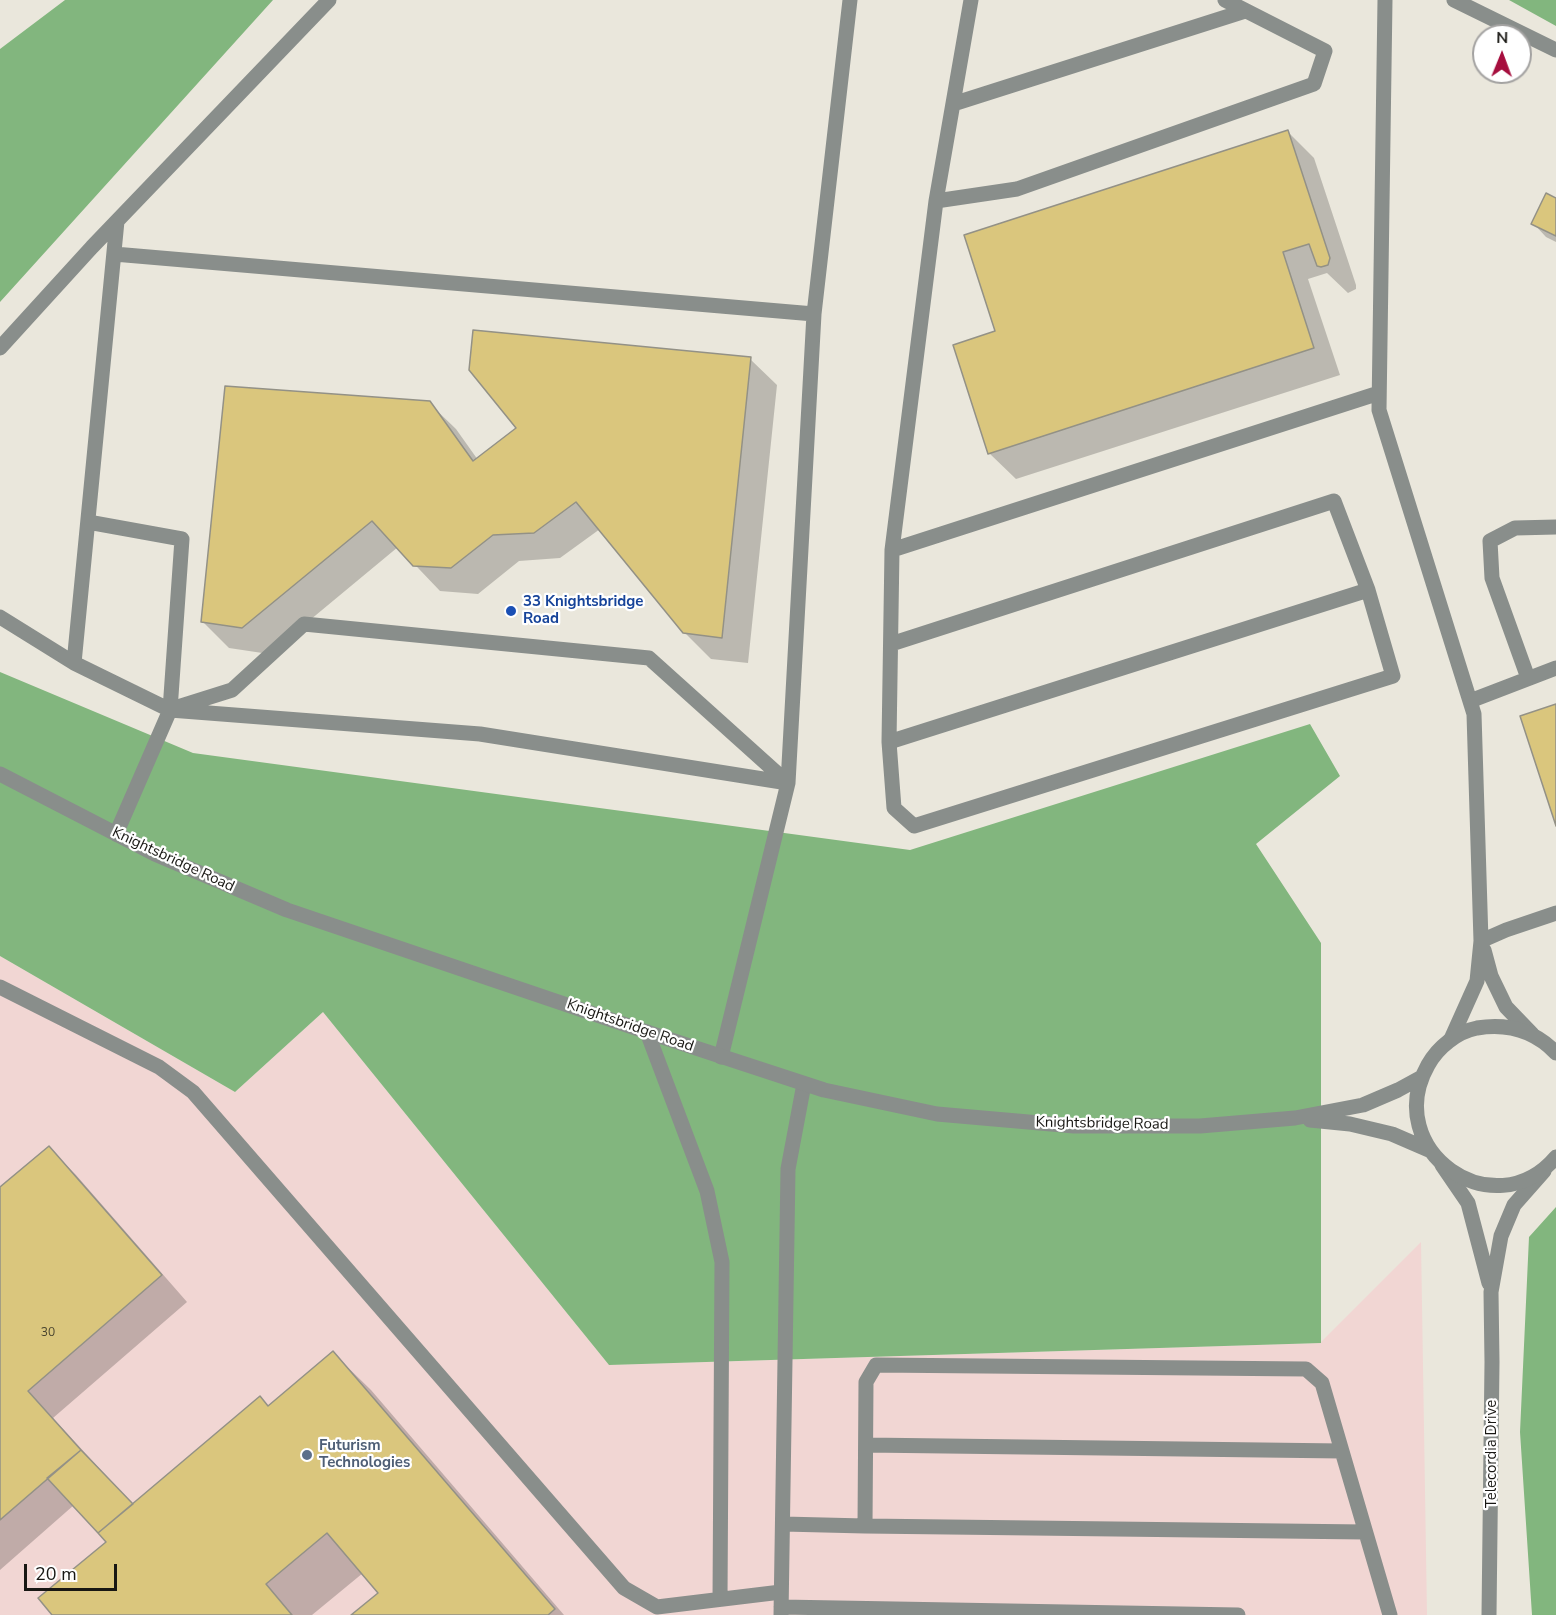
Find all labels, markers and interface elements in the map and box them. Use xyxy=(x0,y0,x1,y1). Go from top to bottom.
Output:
north arrow xyxy=(1472,24,1532,84)
text: N xyxy=(1496,27,1508,49)
place label: 33 Knightsbridge Road xyxy=(523,593,643,628)
marker: 33 Knightsbridge Road xyxy=(504,604,518,618)
street label: Knightsbridge Road xyxy=(109,824,237,896)
street label: Knightsbridge Road xyxy=(564,996,696,1056)
street label: Knightsbridge Road xyxy=(1035,1114,1169,1134)
house number: 30 xyxy=(41,1326,55,1340)
street label: Telecordia Drive xyxy=(1483,1400,1501,1508)
place label: Futurism Technologies xyxy=(319,1437,410,1472)
marker: Futurism Technologies xyxy=(300,1448,314,1462)
scale bar xyxy=(27,1552,120,1590)
text: 20 m xyxy=(35,1562,77,1586)

